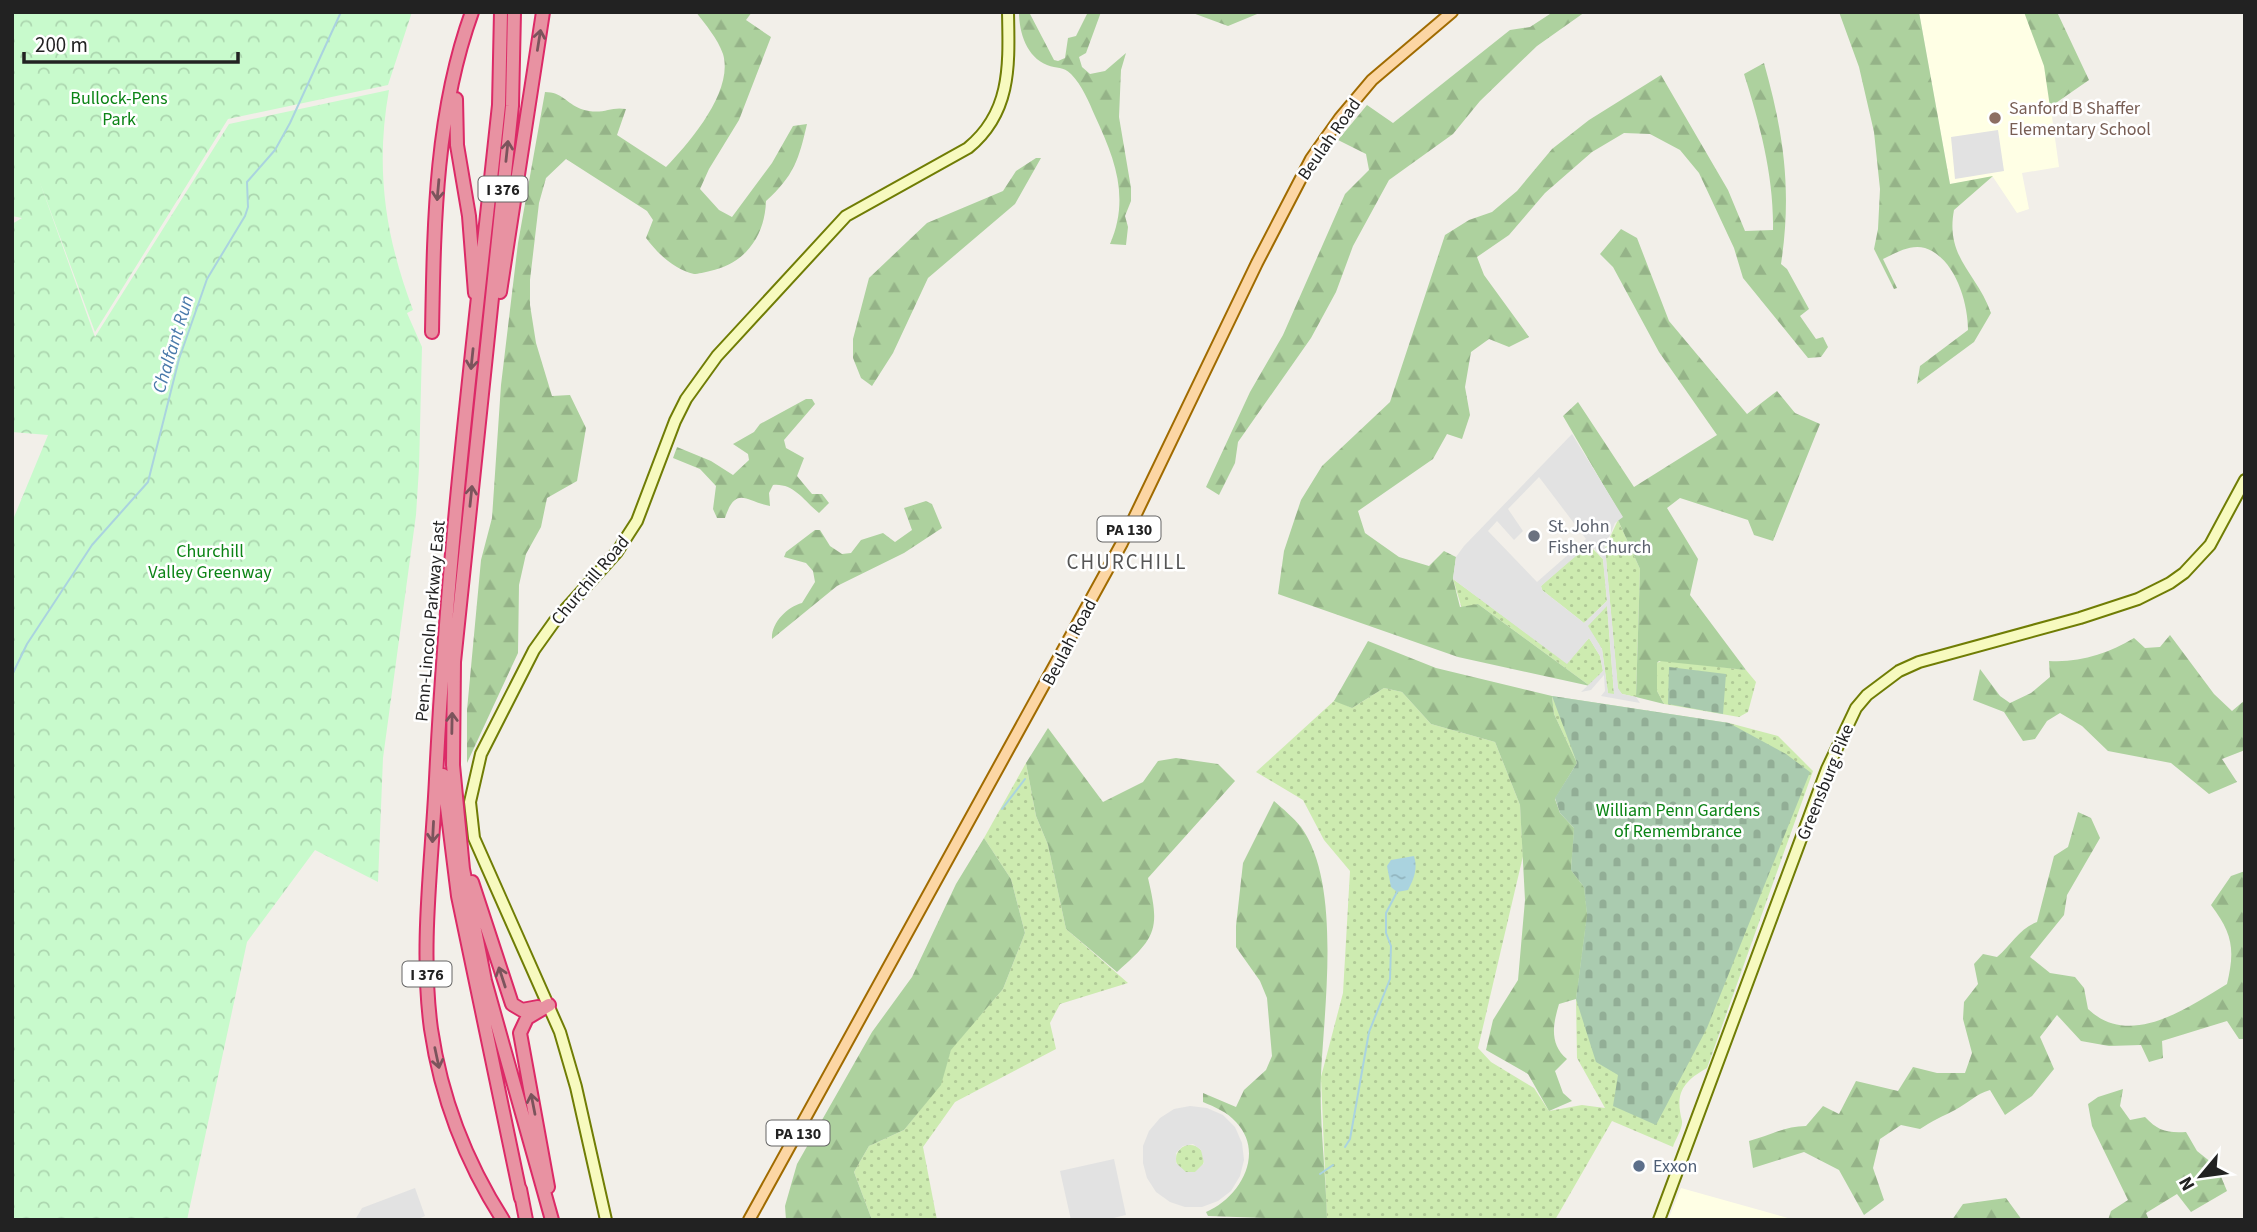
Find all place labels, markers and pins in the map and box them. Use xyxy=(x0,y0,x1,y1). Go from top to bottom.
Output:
place label: Sanford B Shaffer Elementary School xyxy=(2009,96,2151,142)
marker: Sanford B Shaffer Elementary School xyxy=(1987,110,2003,126)
place label: St. John Fisher Church xyxy=(1548,514,1651,560)
marker: St. John Fisher Church xyxy=(1526,528,1542,544)
place label: Exxon xyxy=(1653,1154,1697,1179)
marker: Exxon xyxy=(1631,1158,1647,1174)

